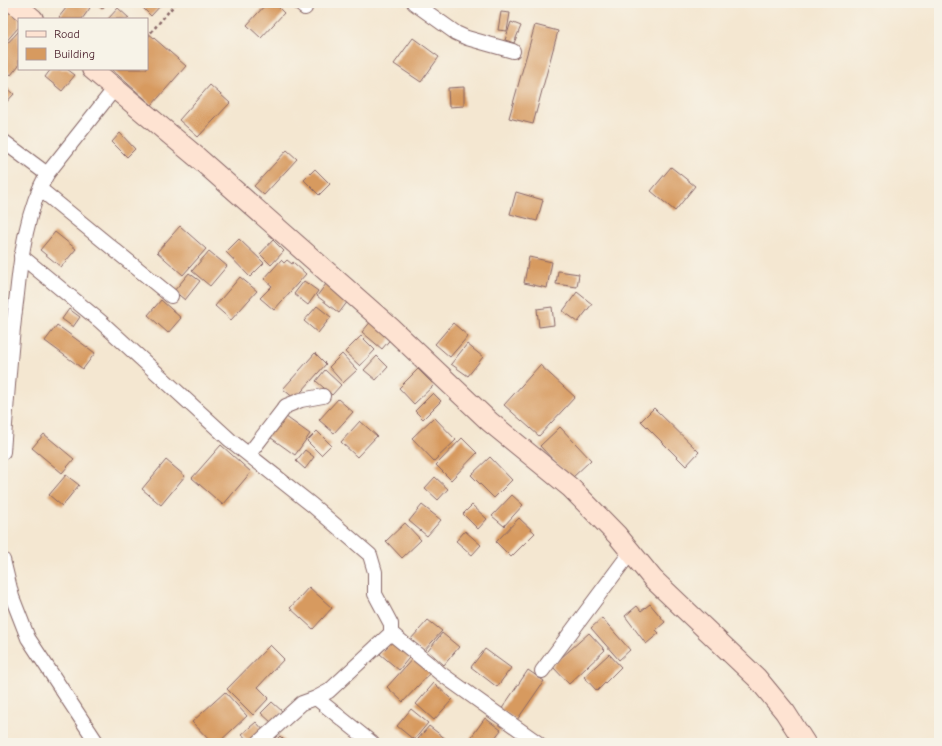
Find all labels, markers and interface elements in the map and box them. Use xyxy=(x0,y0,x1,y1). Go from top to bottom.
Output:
legend xyxy=(18,18,148,70)
text: Road xyxy=(54,27,80,41)
text: Building xyxy=(54,47,95,61)

